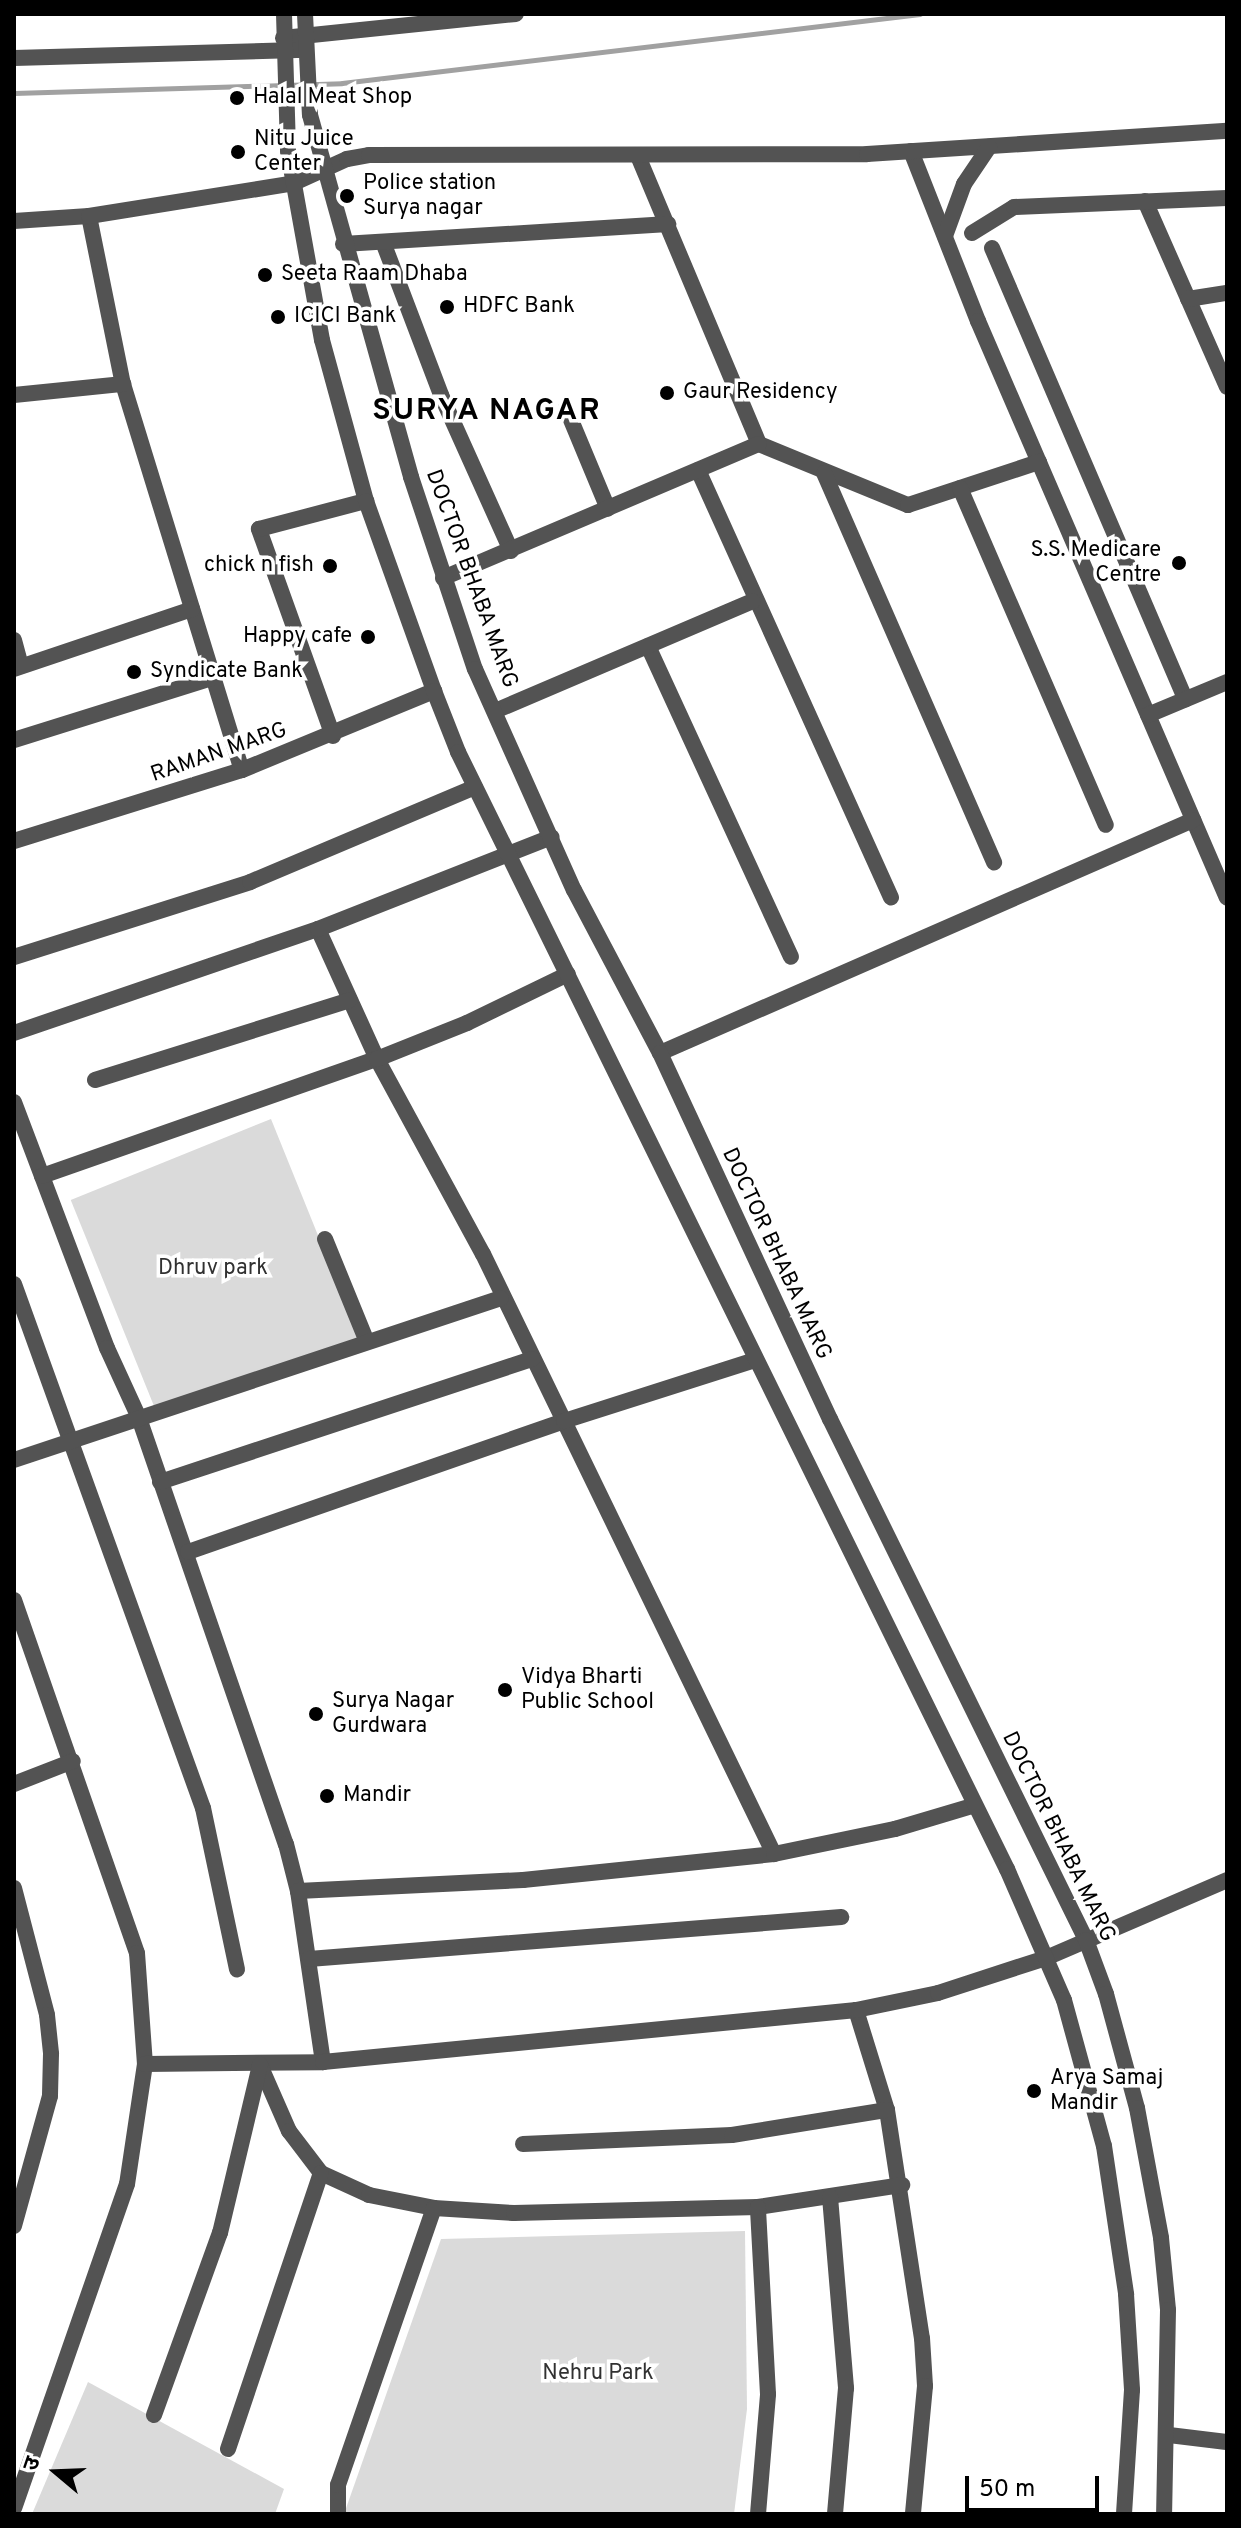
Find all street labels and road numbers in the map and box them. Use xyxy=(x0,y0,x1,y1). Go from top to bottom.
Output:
street label: DOCTOR BHABA MARG xyxy=(419,466,523,692)
street label: RAMAN MARG xyxy=(147,717,291,789)
street label: DOCTOR BHABA MARG xyxy=(715,1143,837,1365)
street label: DOCTOR BHABA MARG xyxy=(995,1727,1121,1947)

